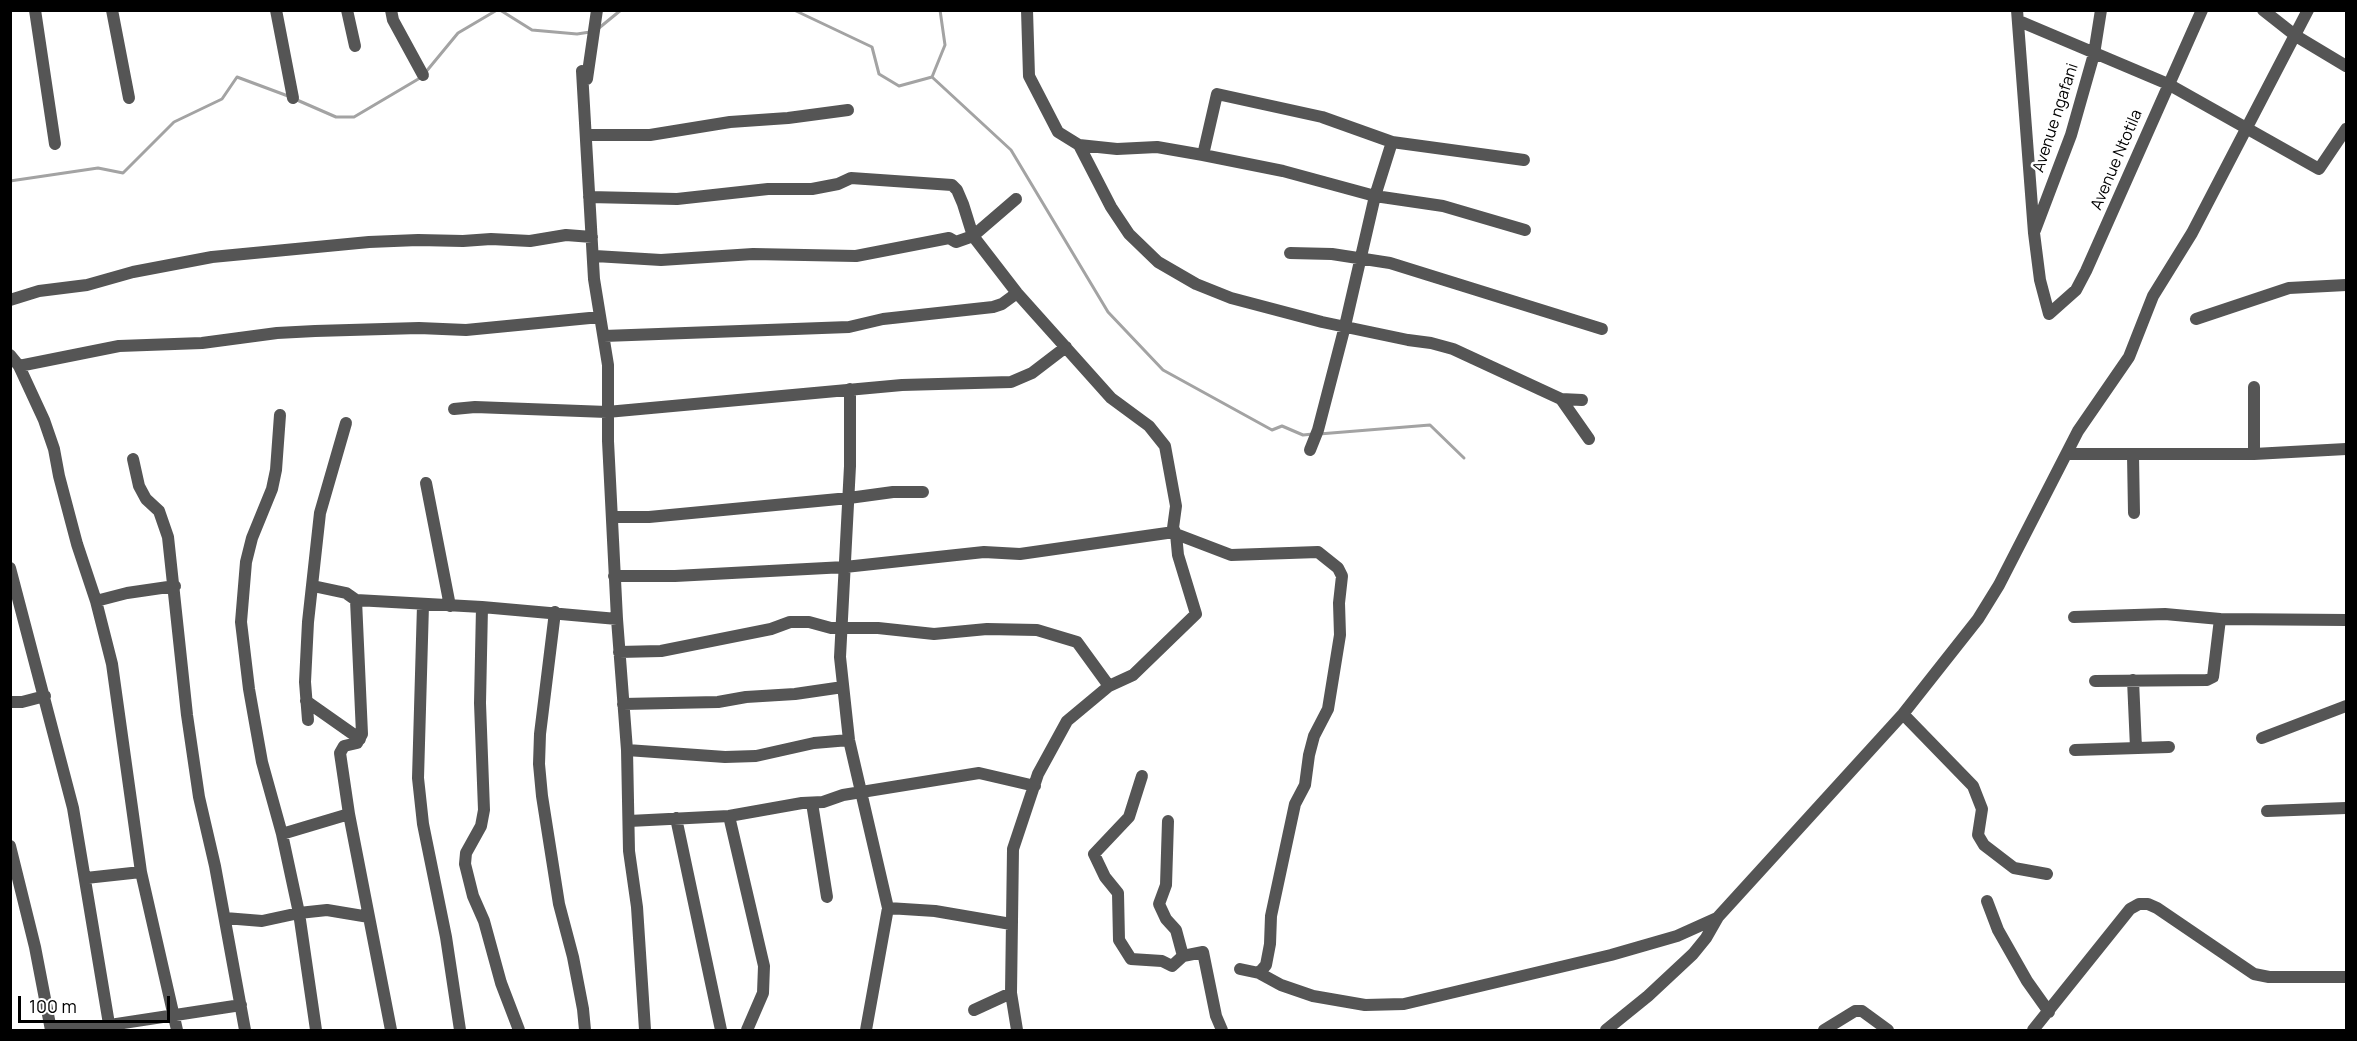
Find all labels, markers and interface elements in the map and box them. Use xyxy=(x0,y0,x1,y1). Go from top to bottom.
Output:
street label: Avenue ngafani xyxy=(2029,61,2083,175)
street label: Avenue Ntotila xyxy=(2087,107,2147,213)
scale bar xyxy=(21,984,172,1022)
text: 100 m xyxy=(29,994,77,1018)

